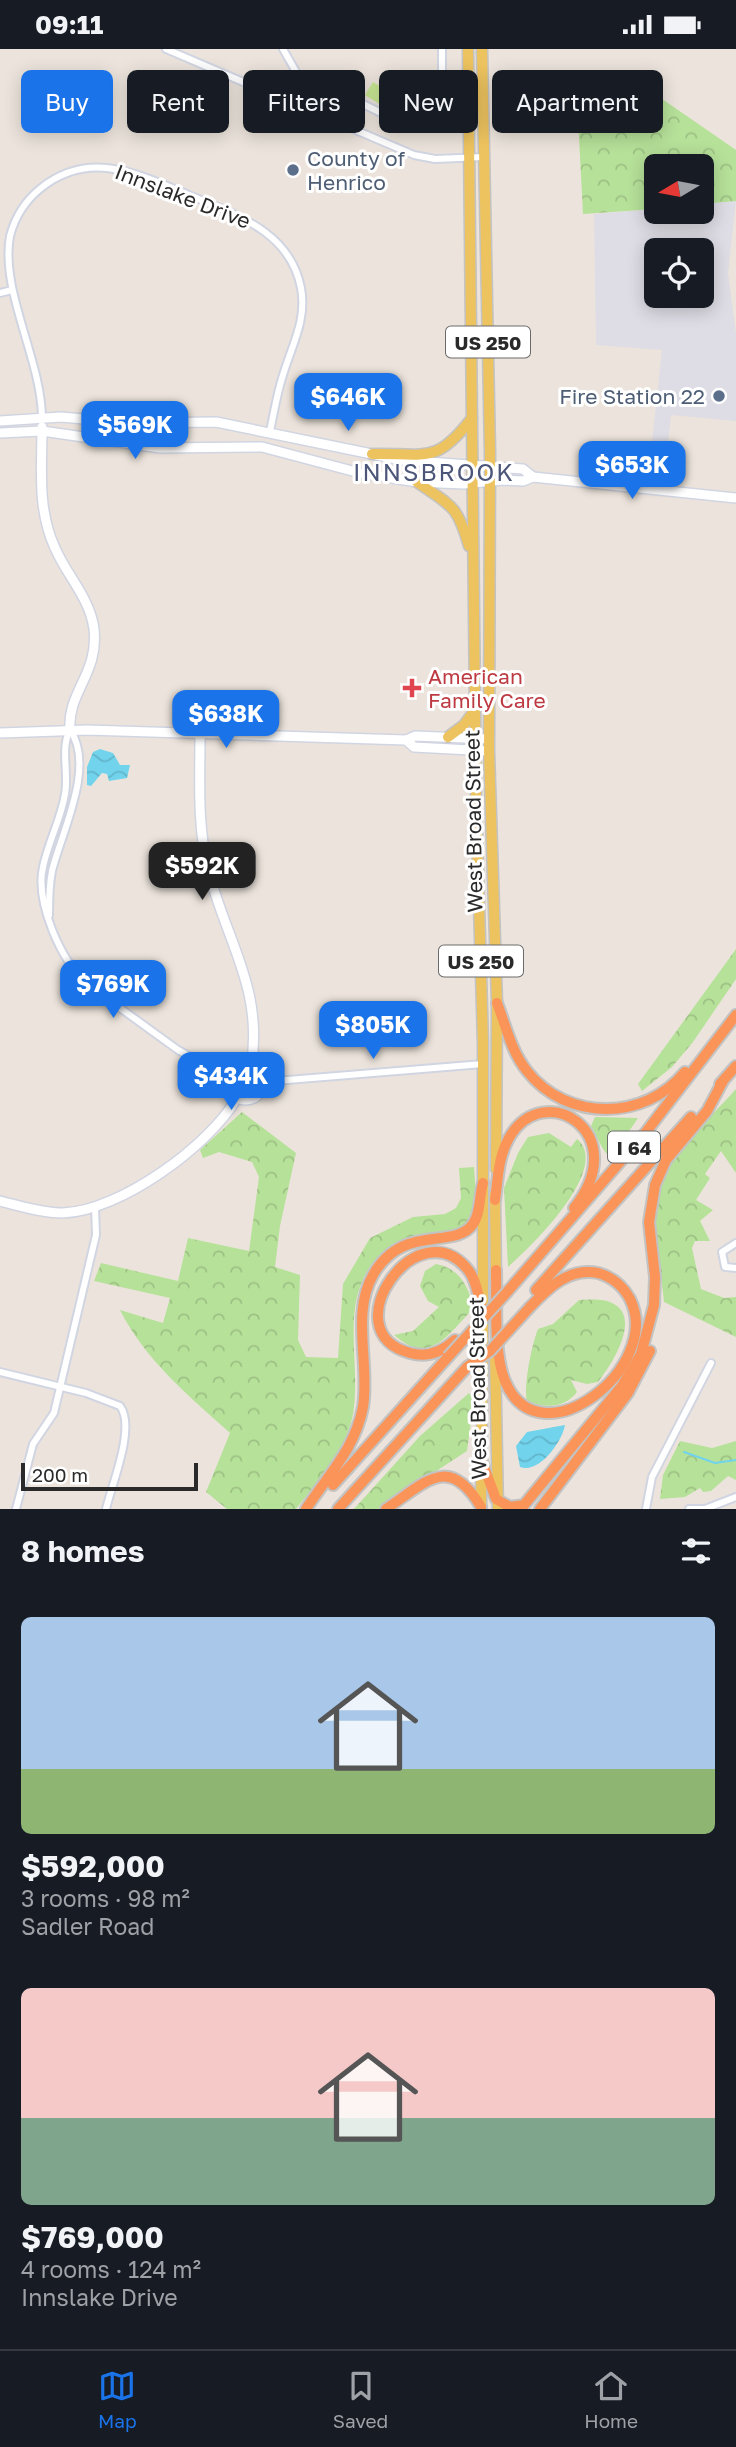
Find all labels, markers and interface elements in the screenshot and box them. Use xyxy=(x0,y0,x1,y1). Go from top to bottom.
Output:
text: 09:11 xyxy=(35,9,104,40)
chip: Buy xyxy=(21,70,113,133)
chip: Rent xyxy=(127,70,229,133)
chip: Filters xyxy=(243,70,365,133)
chip: New xyxy=(379,70,478,133)
chip: Apartment xyxy=(492,70,663,133)
place label: County of Henrico xyxy=(307,145,406,195)
north arrow xyxy=(644,154,714,224)
map controls xyxy=(644,154,714,308)
street label: Innslake Drive xyxy=(112,158,254,234)
marker: County of Henrico xyxy=(285,162,301,178)
button: locate xyxy=(644,238,714,308)
road number: US 250 xyxy=(446,327,530,357)
pin: $646K xyxy=(299,373,397,433)
text: $646K xyxy=(310,382,386,410)
place label: Fire Station 22 xyxy=(559,383,705,409)
marker: Fire Station 22 xyxy=(711,388,727,404)
pin: $569K xyxy=(86,401,184,461)
text: $569K xyxy=(97,410,173,438)
pin: $653K xyxy=(583,441,681,501)
text: $653K xyxy=(595,450,669,478)
district label: INNSBROOK xyxy=(353,457,515,486)
place label: American Family Care xyxy=(428,663,546,713)
marker: American Family Care xyxy=(402,678,422,698)
pin: $638K xyxy=(177,691,275,750)
text: $638K xyxy=(188,699,264,727)
street label: West Broad Street xyxy=(458,729,488,913)
pin: $592K xyxy=(153,843,251,902)
text: $592K xyxy=(165,851,239,879)
road number: US 250 xyxy=(439,945,523,977)
pin: $769K xyxy=(64,961,162,1020)
text: $769K xyxy=(76,969,150,997)
pin: $805K xyxy=(324,1002,422,1061)
text: $805K xyxy=(335,1010,411,1038)
pin: $434K xyxy=(182,1053,280,1112)
text: $434K xyxy=(194,1061,268,1089)
road number: I 64 xyxy=(608,1131,660,1163)
street label: West Broad Street xyxy=(462,1296,492,1480)
scale bar xyxy=(21,1460,198,1492)
text: 200 m xyxy=(32,1463,88,1486)
icon: filters xyxy=(677,1532,715,1570)
text: 8 homes xyxy=(21,1533,145,1569)
icon: home xyxy=(305,1663,431,1789)
text: $592,000 xyxy=(21,1848,165,1884)
text: 3 rooms · 98 m² xyxy=(21,1884,190,1912)
text: Sadler Road xyxy=(21,1912,154,1940)
icon: home xyxy=(305,2034,431,2160)
text: $769,000 xyxy=(21,2219,164,2255)
text: 4 rooms · 124 m² xyxy=(21,2255,201,2283)
text: Innslake Drive xyxy=(21,2283,178,2311)
tab: Map xyxy=(98,2367,137,2432)
tab: Saved xyxy=(333,2367,388,2432)
tab: Home xyxy=(584,2367,638,2432)

